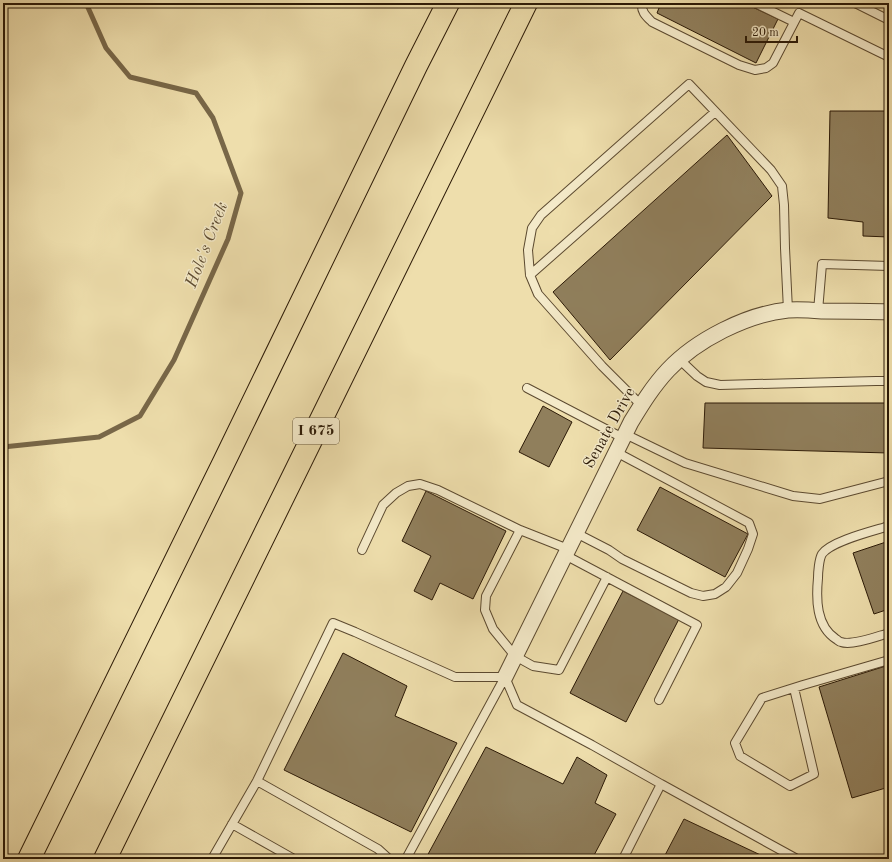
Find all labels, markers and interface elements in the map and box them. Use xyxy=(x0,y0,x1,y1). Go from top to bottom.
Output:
scale bar xyxy=(746,18,797,44)
text: 20 m xyxy=(752,27,779,39)
water label: Hole's Creek xyxy=(183,200,231,291)
street label: Senate Drive xyxy=(581,385,639,471)
road number: I 675 xyxy=(293,418,339,444)

